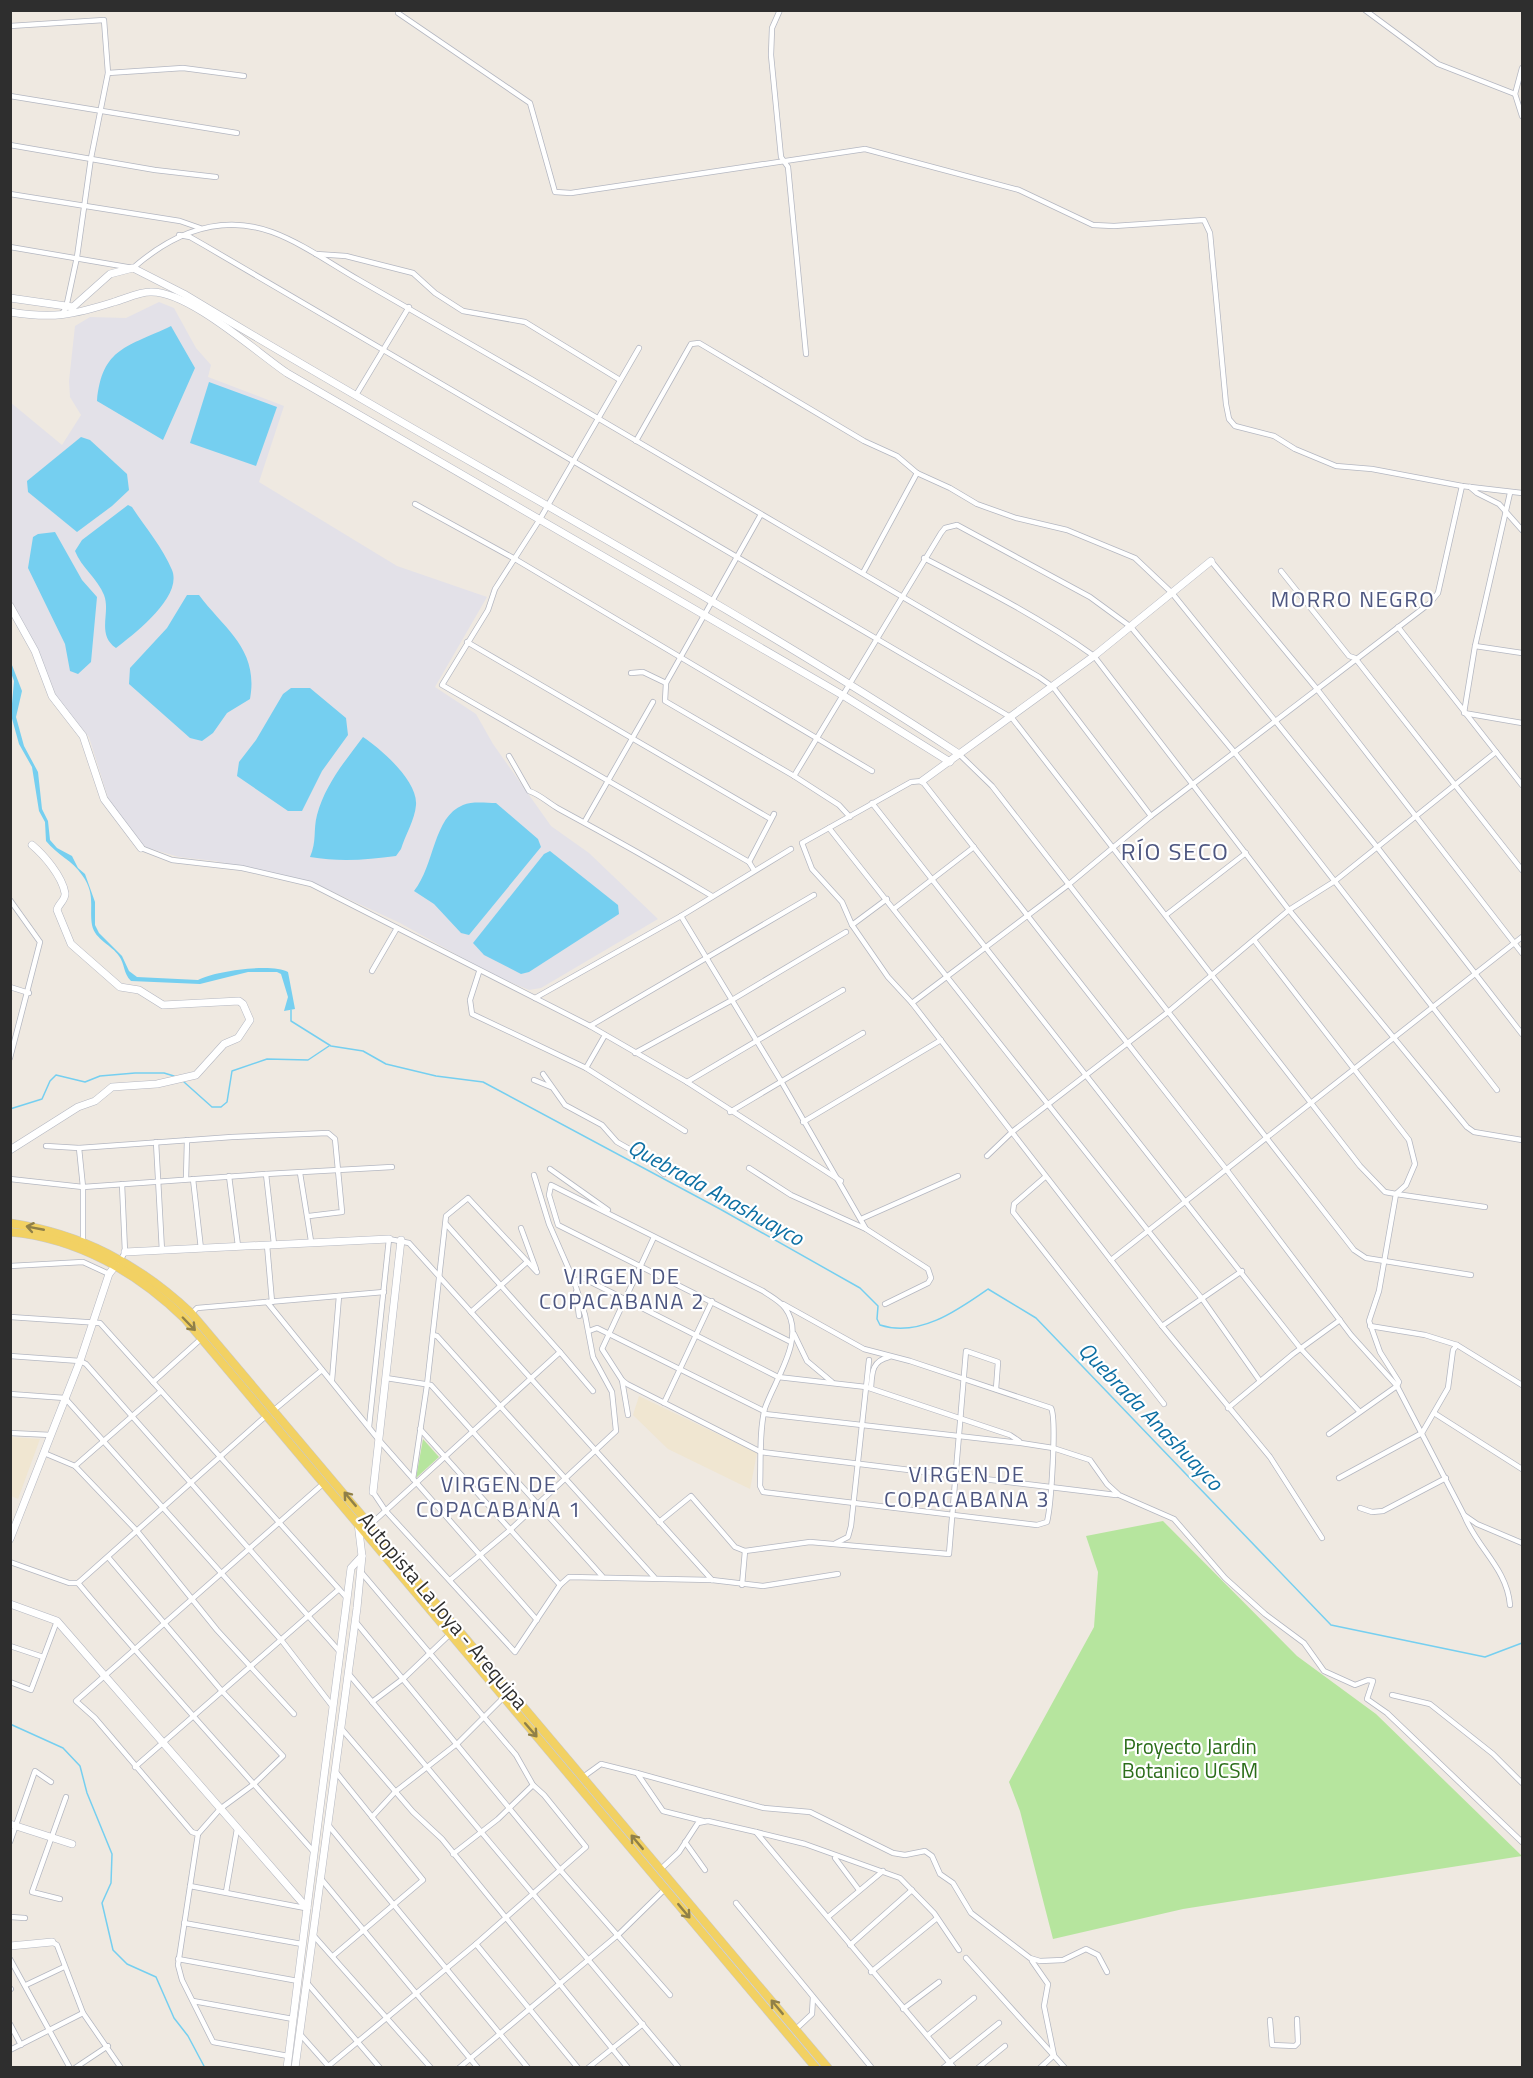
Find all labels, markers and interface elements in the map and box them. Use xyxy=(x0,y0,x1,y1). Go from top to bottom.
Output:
district label: MORRO NEGRO xyxy=(1271,582,1435,616)
district label: RÍO SECO xyxy=(1121,833,1229,869)
water label: Quebrada Anashuayco xyxy=(622,1130,811,1255)
one-way arrow xyxy=(25,1222,45,1233)
district label: VIRGEN DE COPACABANA 2 xyxy=(539,1259,705,1318)
one-way arrow xyxy=(182,1316,197,1331)
water label: Quebrada Anashuayco xyxy=(1071,1334,1232,1499)
district label: VIRGEN DE COPACABANA 3 xyxy=(884,1457,1050,1516)
district label: VIRGEN DE COPACABANA 1 xyxy=(416,1467,582,1526)
one-way arrow xyxy=(343,1492,357,1507)
street label: Autopista La Joya - Arequipa xyxy=(351,1504,537,1717)
one-way arrow xyxy=(524,1722,538,1737)
park label: Proyecto Jardin Botanico UCSM xyxy=(1122,1730,1258,1786)
one-way arrow xyxy=(631,1834,644,1850)
one-way arrow xyxy=(677,1903,690,1919)
one-way arrow xyxy=(770,2000,784,2015)

